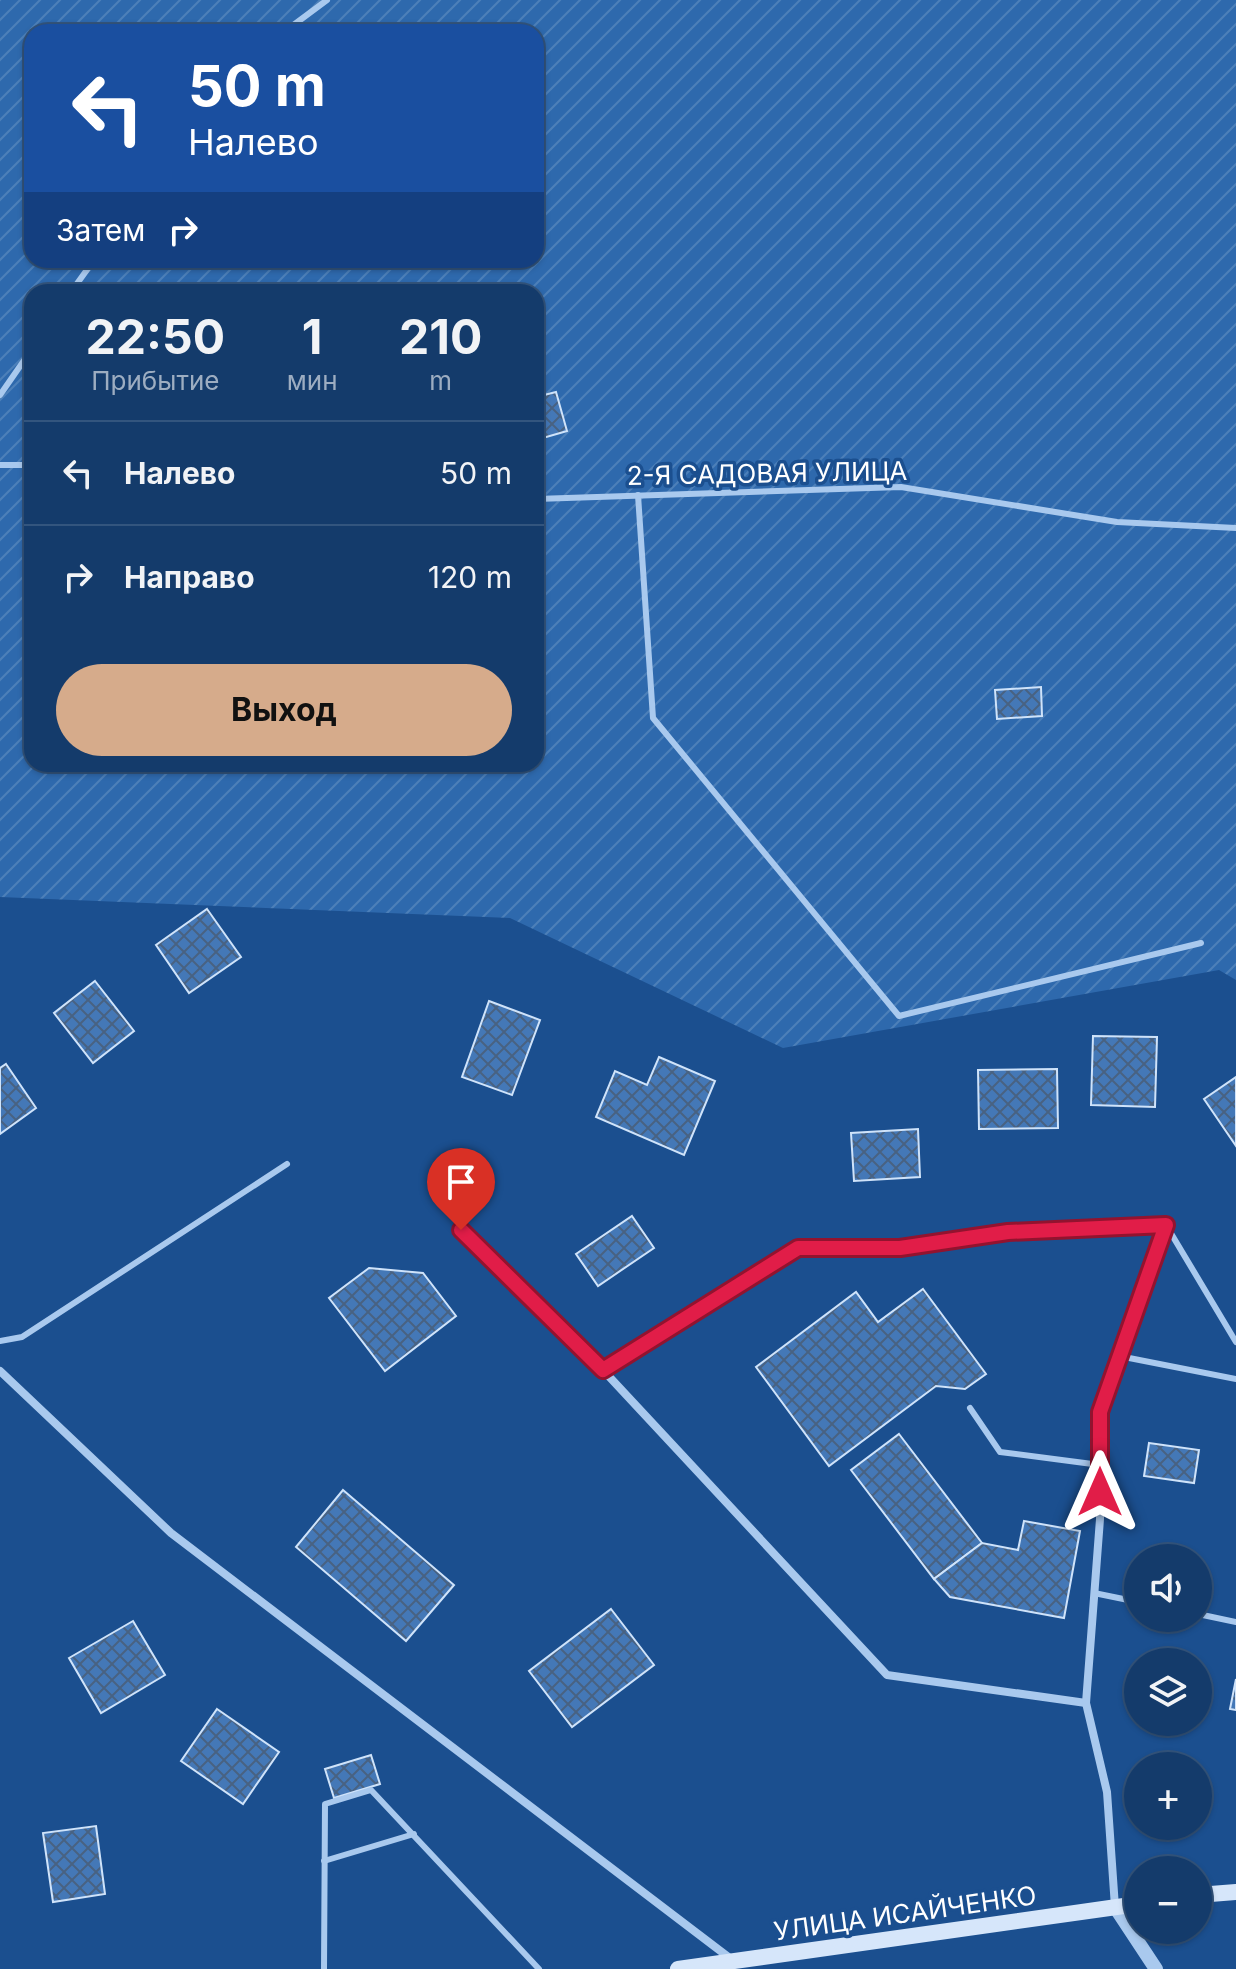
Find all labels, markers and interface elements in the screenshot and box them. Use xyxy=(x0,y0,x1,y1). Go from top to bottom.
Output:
text: 50 m xyxy=(188,52,326,120)
icon: left xyxy=(56,56,160,160)
text: Налево xyxy=(188,120,319,164)
icon: right xyxy=(161,208,205,252)
text: Затем xyxy=(56,212,145,248)
text: 22:50 xyxy=(86,307,225,366)
text: 1 xyxy=(302,307,322,366)
text: 210 xyxy=(399,307,482,366)
text: Прибытие xyxy=(91,365,219,396)
text: мин xyxy=(287,365,338,396)
text: m xyxy=(429,365,452,396)
icon: left xyxy=(56,451,100,495)
text: Налево xyxy=(124,455,236,491)
text: 50 m xyxy=(440,455,512,491)
street label: 2-Я САДОВАЯ УЛИЦА xyxy=(626,455,908,491)
icon: right xyxy=(56,555,100,599)
text: Направо xyxy=(124,559,255,595)
text: 120 m xyxy=(428,559,512,595)
button: Выход xyxy=(56,664,512,756)
pin xyxy=(427,1148,495,1230)
icon: arrive xyxy=(439,1160,483,1204)
position arrow xyxy=(1058,1450,1142,1534)
map controls xyxy=(1124,1544,1212,1944)
button: sound xyxy=(1124,1544,1212,1632)
button: layers xyxy=(1124,1648,1212,1736)
button: + xyxy=(1124,1752,1212,1840)
button: − xyxy=(1124,1856,1212,1944)
street label: УЛИЦА ИСАЙЧЕНКО xyxy=(772,1879,1038,1947)

